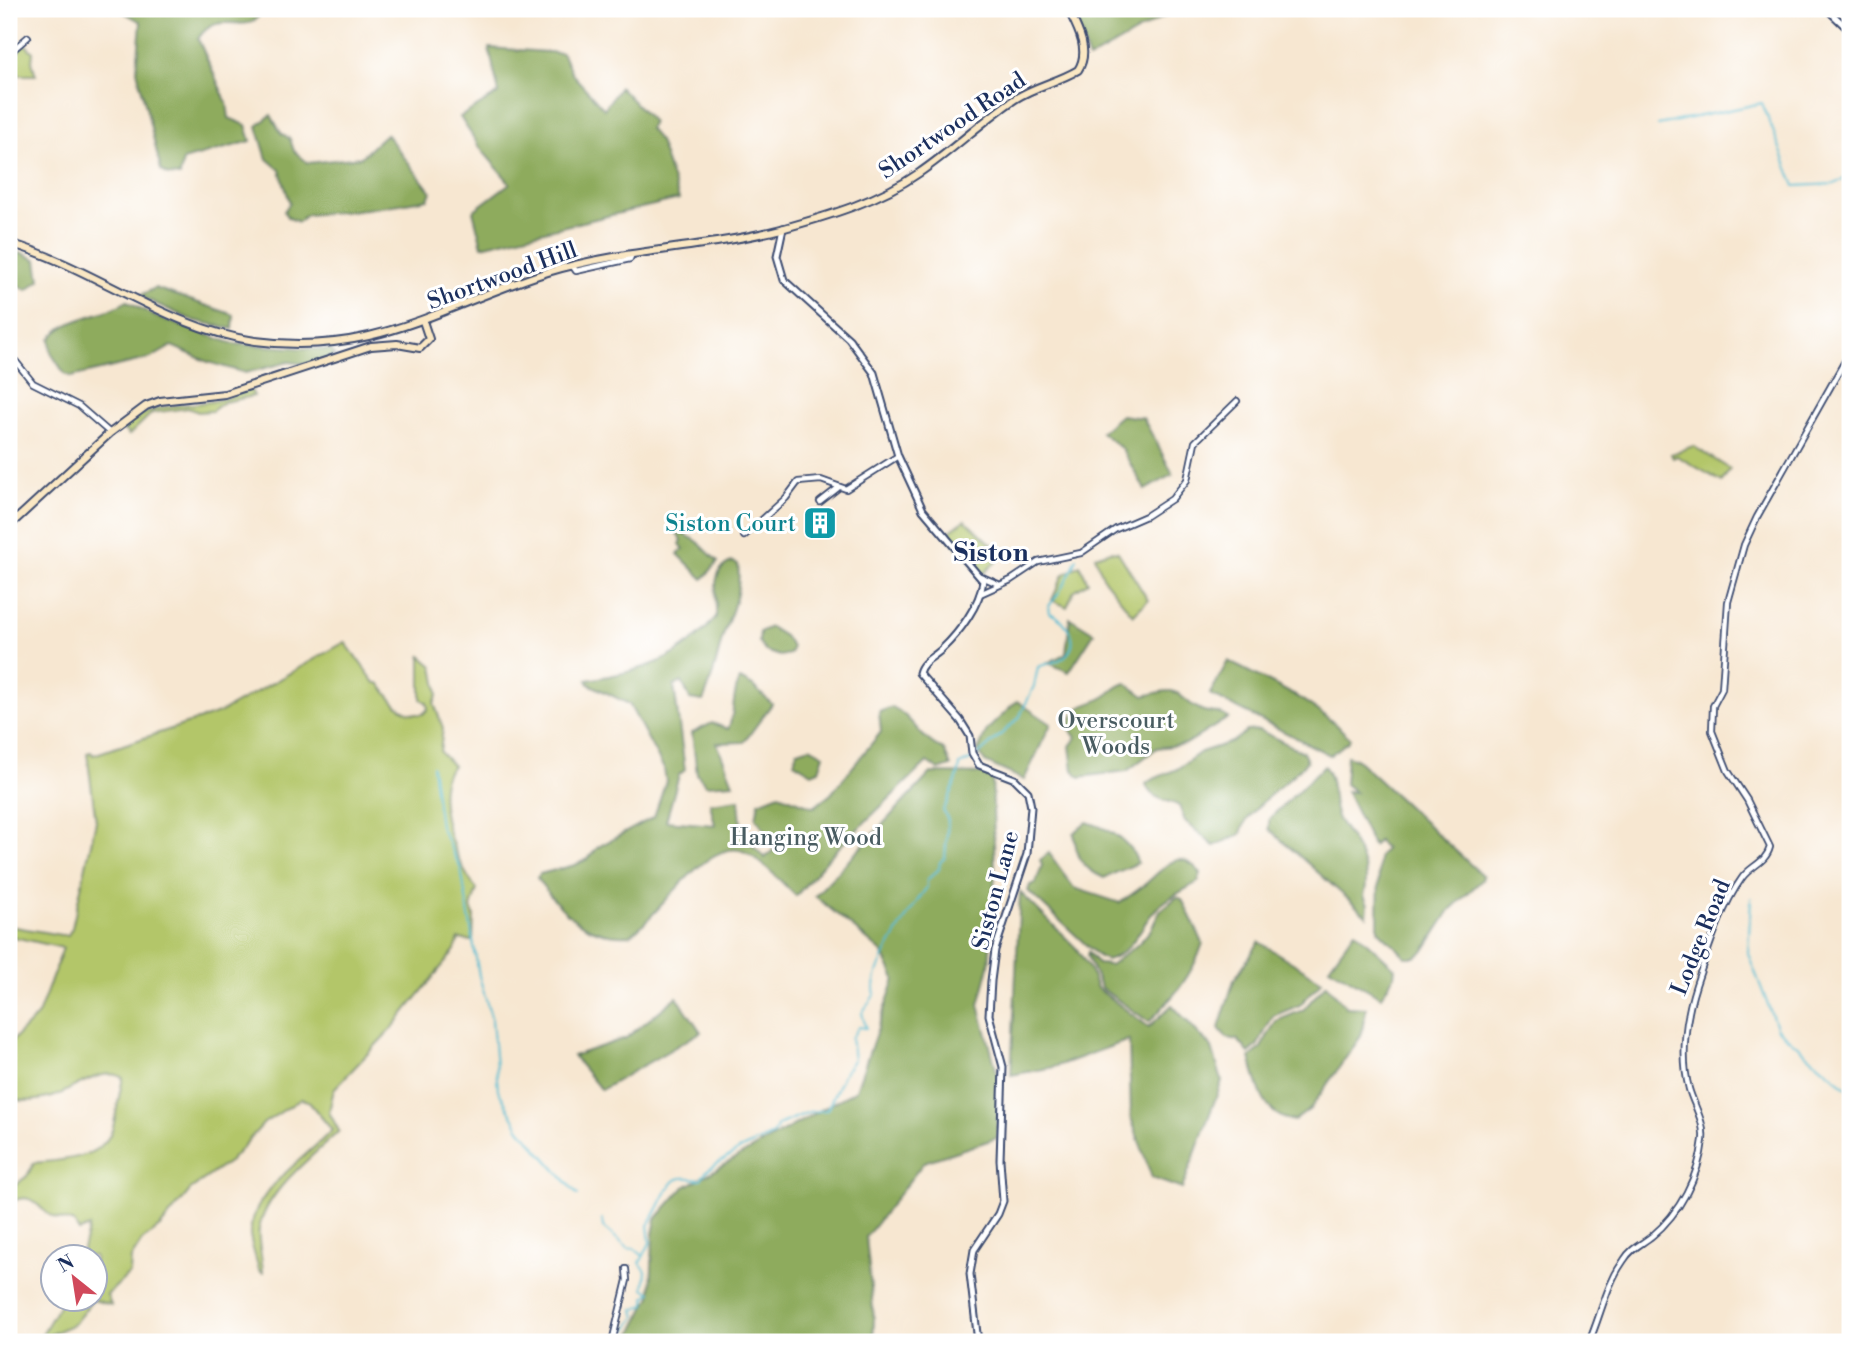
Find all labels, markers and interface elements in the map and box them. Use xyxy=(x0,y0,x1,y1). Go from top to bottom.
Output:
street label: Shortwood Road xyxy=(874,66,1031,185)
street label: Shortwood Hill xyxy=(424,236,581,316)
building icon: Siston Court xyxy=(801,504,839,542)
place label: Siston Court xyxy=(665,510,796,538)
district label: Siston xyxy=(953,537,1029,569)
park label: Overscourt Woods xyxy=(1057,707,1175,761)
park label: Hanging Wood xyxy=(730,824,882,852)
street label: Siston Lane xyxy=(967,827,1025,953)
street label: Lodge Road xyxy=(1665,875,1737,999)
north arrow xyxy=(38,1242,108,1312)
text: N xyxy=(53,1250,79,1278)

